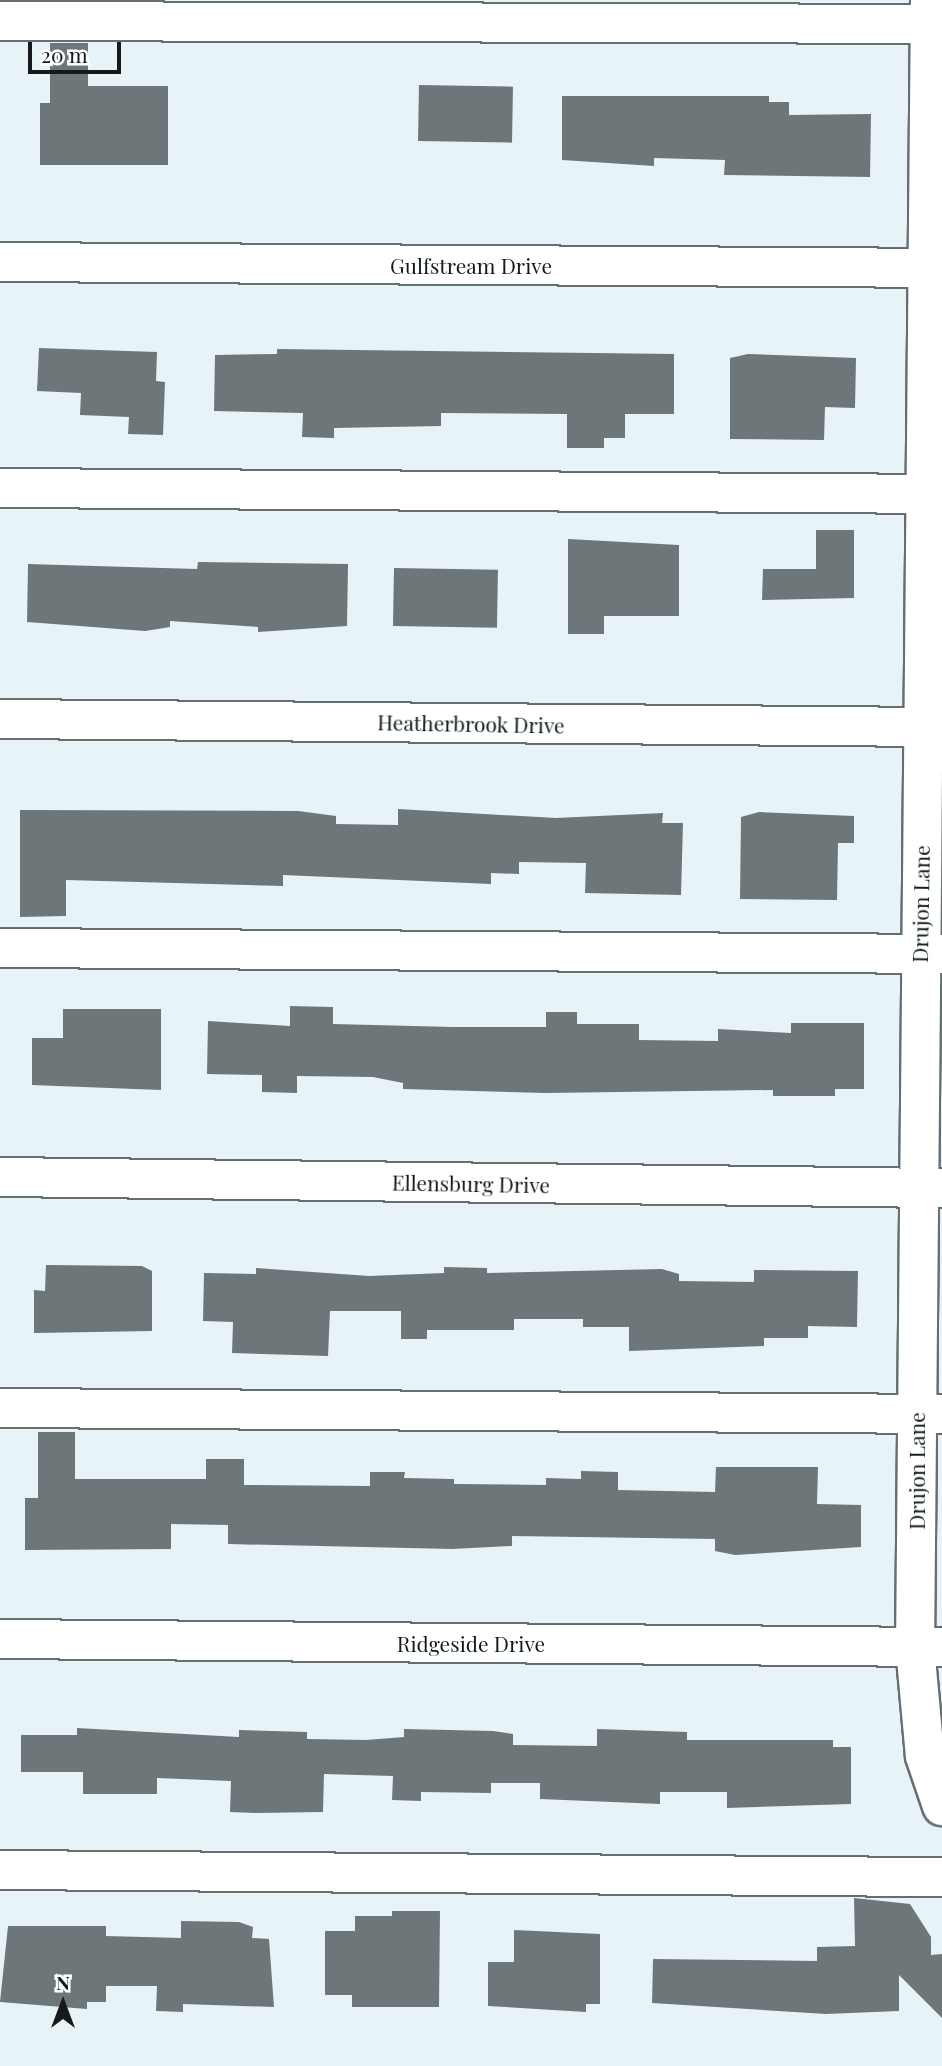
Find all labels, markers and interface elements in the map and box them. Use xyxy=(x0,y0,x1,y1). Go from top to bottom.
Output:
scale bar xyxy=(32,28,124,72)
text: 20 m xyxy=(41,40,88,68)
street label: Gulfstream Drive xyxy=(390,252,552,278)
street label: Heatherbrook Drive xyxy=(377,709,565,737)
street label: Drujon Lane xyxy=(906,845,934,963)
street label: Ellensburg Drive xyxy=(392,1169,550,1197)
street label: Drujon Lane xyxy=(903,1412,929,1530)
street label: Ridgeside Drive xyxy=(397,1630,545,1656)
north arrow xyxy=(28,1968,98,2038)
text: N xyxy=(56,1969,70,1995)

